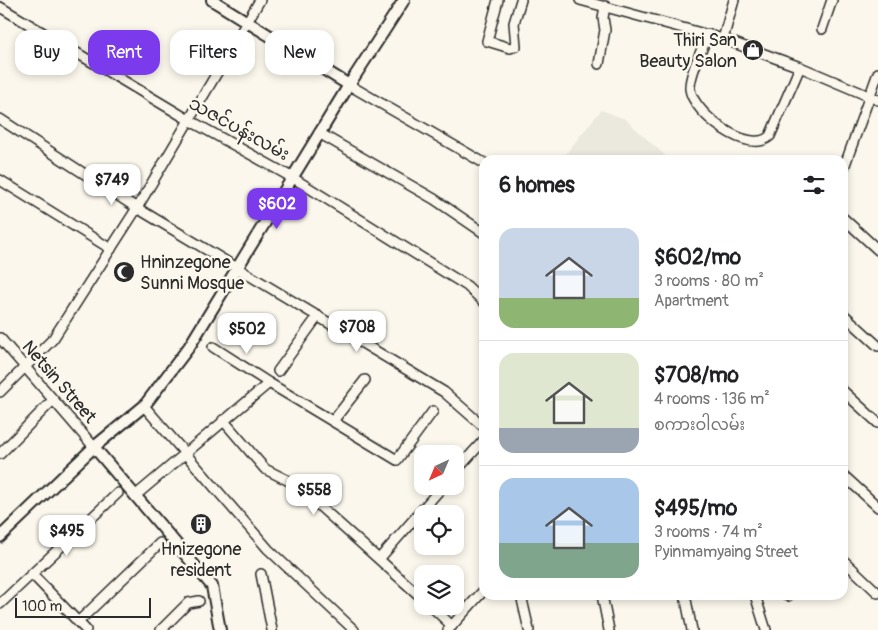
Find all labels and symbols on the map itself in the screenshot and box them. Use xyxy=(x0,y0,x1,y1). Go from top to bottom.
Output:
place label: Thiri San Beauty Salon xyxy=(639,29,737,73)
shop icon: Thiri San Beauty Salon xyxy=(741,38,765,62)
street label: သဇင်ပန်းလမ်း xyxy=(183,90,294,169)
pin: $749 xyxy=(82,164,142,206)
pin: $602 xyxy=(247,188,307,230)
place label: Hninzegone Sunni Mosque xyxy=(140,251,244,295)
mosque icon: Hninzegone Sunni Mosque xyxy=(112,260,136,284)
pin: $708 xyxy=(327,310,387,353)
pin: $502 xyxy=(217,312,277,355)
street label: Netsin Street xyxy=(17,336,102,429)
north arrow xyxy=(414,445,464,495)
pin: $558 xyxy=(284,474,344,516)
building icon: Hnizegone resident xyxy=(189,512,213,536)
pin: $495 xyxy=(37,514,97,557)
place label: Hnizegone resident xyxy=(161,538,241,582)
scale bar xyxy=(15,595,151,618)

